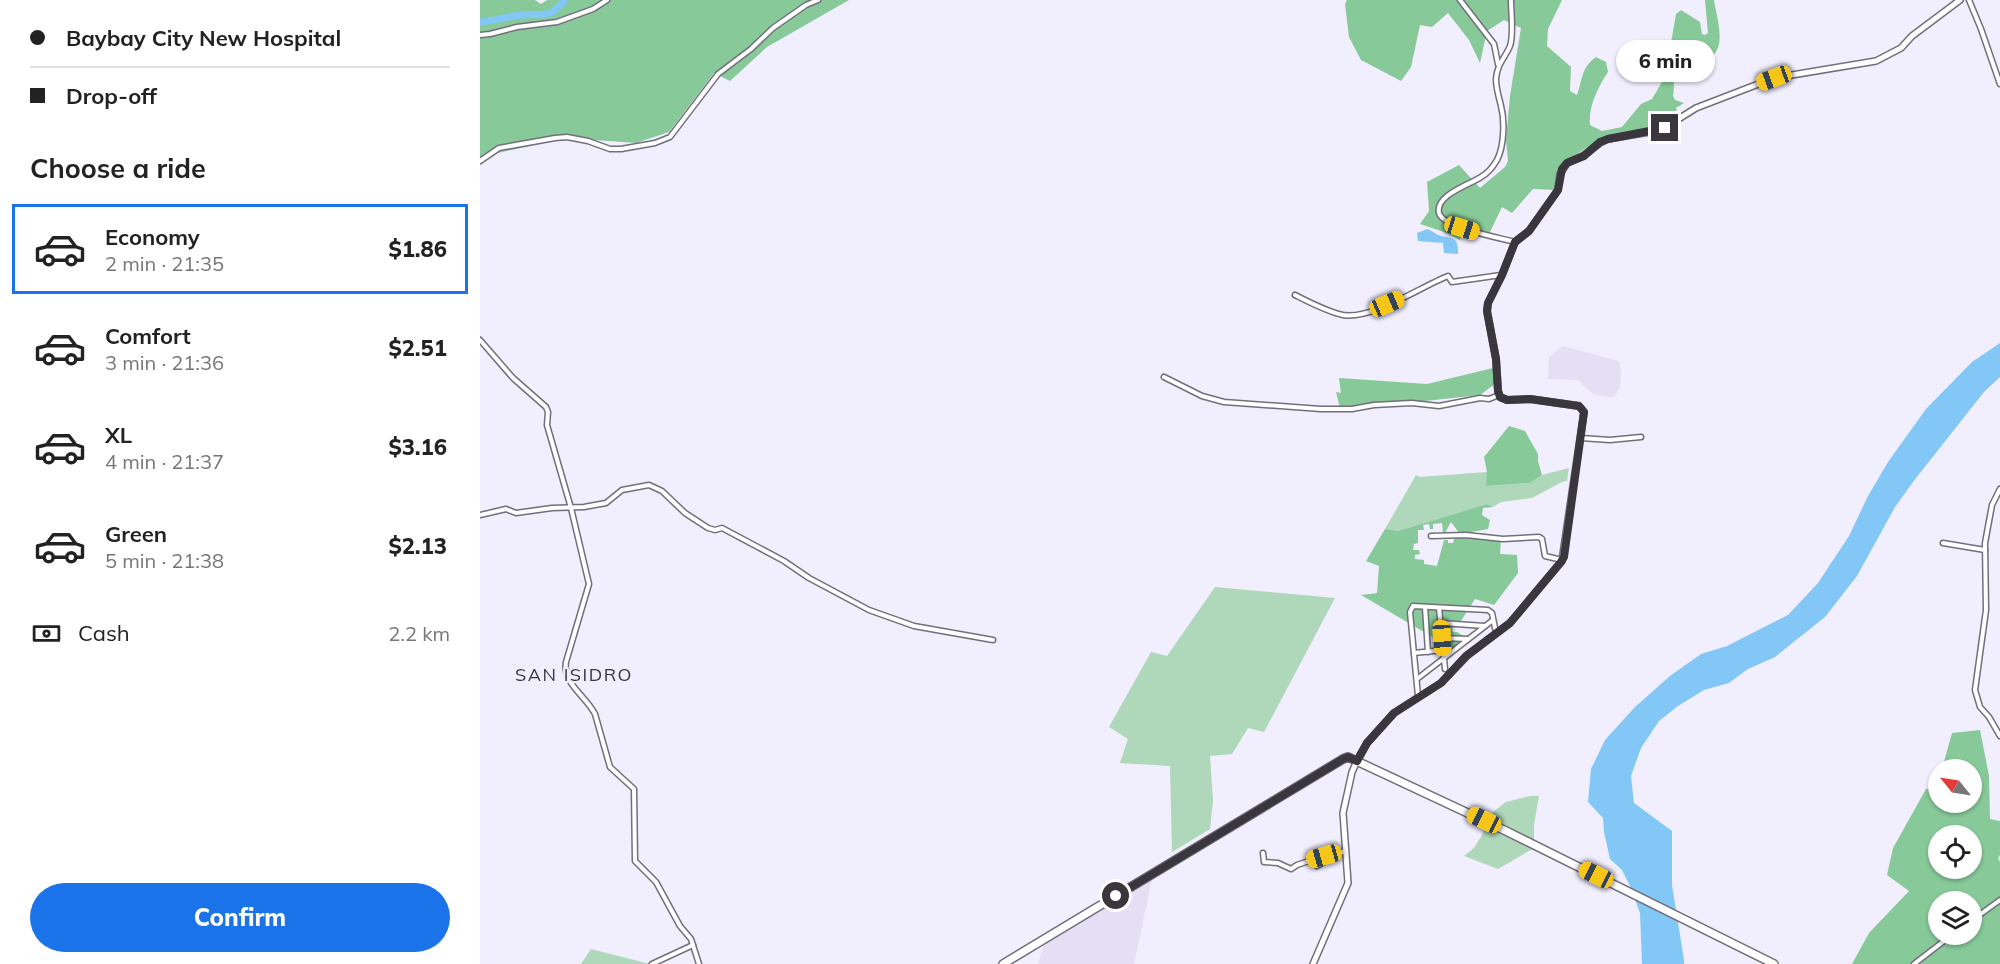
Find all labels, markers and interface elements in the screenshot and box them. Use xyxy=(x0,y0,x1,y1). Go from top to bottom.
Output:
text: Baybay City New Hospital xyxy=(66,24,341,52)
callout: 6 min xyxy=(1616,41,1714,83)
text: 6 min xyxy=(1639,48,1692,73)
car xyxy=(1754,63,1794,93)
text: Drop-off xyxy=(66,82,157,110)
route end xyxy=(1651,114,1678,141)
text: Choose a ride xyxy=(30,151,206,185)
car xyxy=(1442,214,1482,242)
icon: car xyxy=(33,222,87,276)
text: Economy xyxy=(105,223,200,251)
text: $1.86 xyxy=(388,235,447,263)
text: 2 min · 21:35 xyxy=(105,251,224,276)
car xyxy=(1367,289,1407,319)
icon: car xyxy=(33,321,87,375)
text: Comfort xyxy=(105,322,191,350)
text: $2.51 xyxy=(388,334,447,362)
text: 3 min · 21:36 xyxy=(105,350,224,375)
icon: car xyxy=(33,420,87,474)
text: XL xyxy=(105,421,132,449)
text: $3.16 xyxy=(388,433,447,461)
text: 4 min · 21:37 xyxy=(105,449,224,474)
icon: car xyxy=(33,519,87,573)
text: Green xyxy=(105,520,167,548)
text: $2.13 xyxy=(388,532,447,560)
text: 5 min · 21:38 xyxy=(105,548,224,573)
icon: cash xyxy=(30,617,63,650)
text: Cash xyxy=(78,619,130,647)
car xyxy=(1432,619,1452,657)
text: 2.2 km xyxy=(388,621,450,646)
district label: SAN ISIDRO xyxy=(515,663,633,686)
north arrow xyxy=(1928,759,1982,813)
map controls xyxy=(1928,759,1982,945)
car xyxy=(1464,804,1504,836)
button: locate xyxy=(1928,825,1982,879)
car xyxy=(1304,842,1344,870)
car xyxy=(1576,859,1616,891)
route start xyxy=(1102,882,1129,909)
button: Confirm xyxy=(30,883,450,952)
button: layers xyxy=(1928,891,1982,945)

